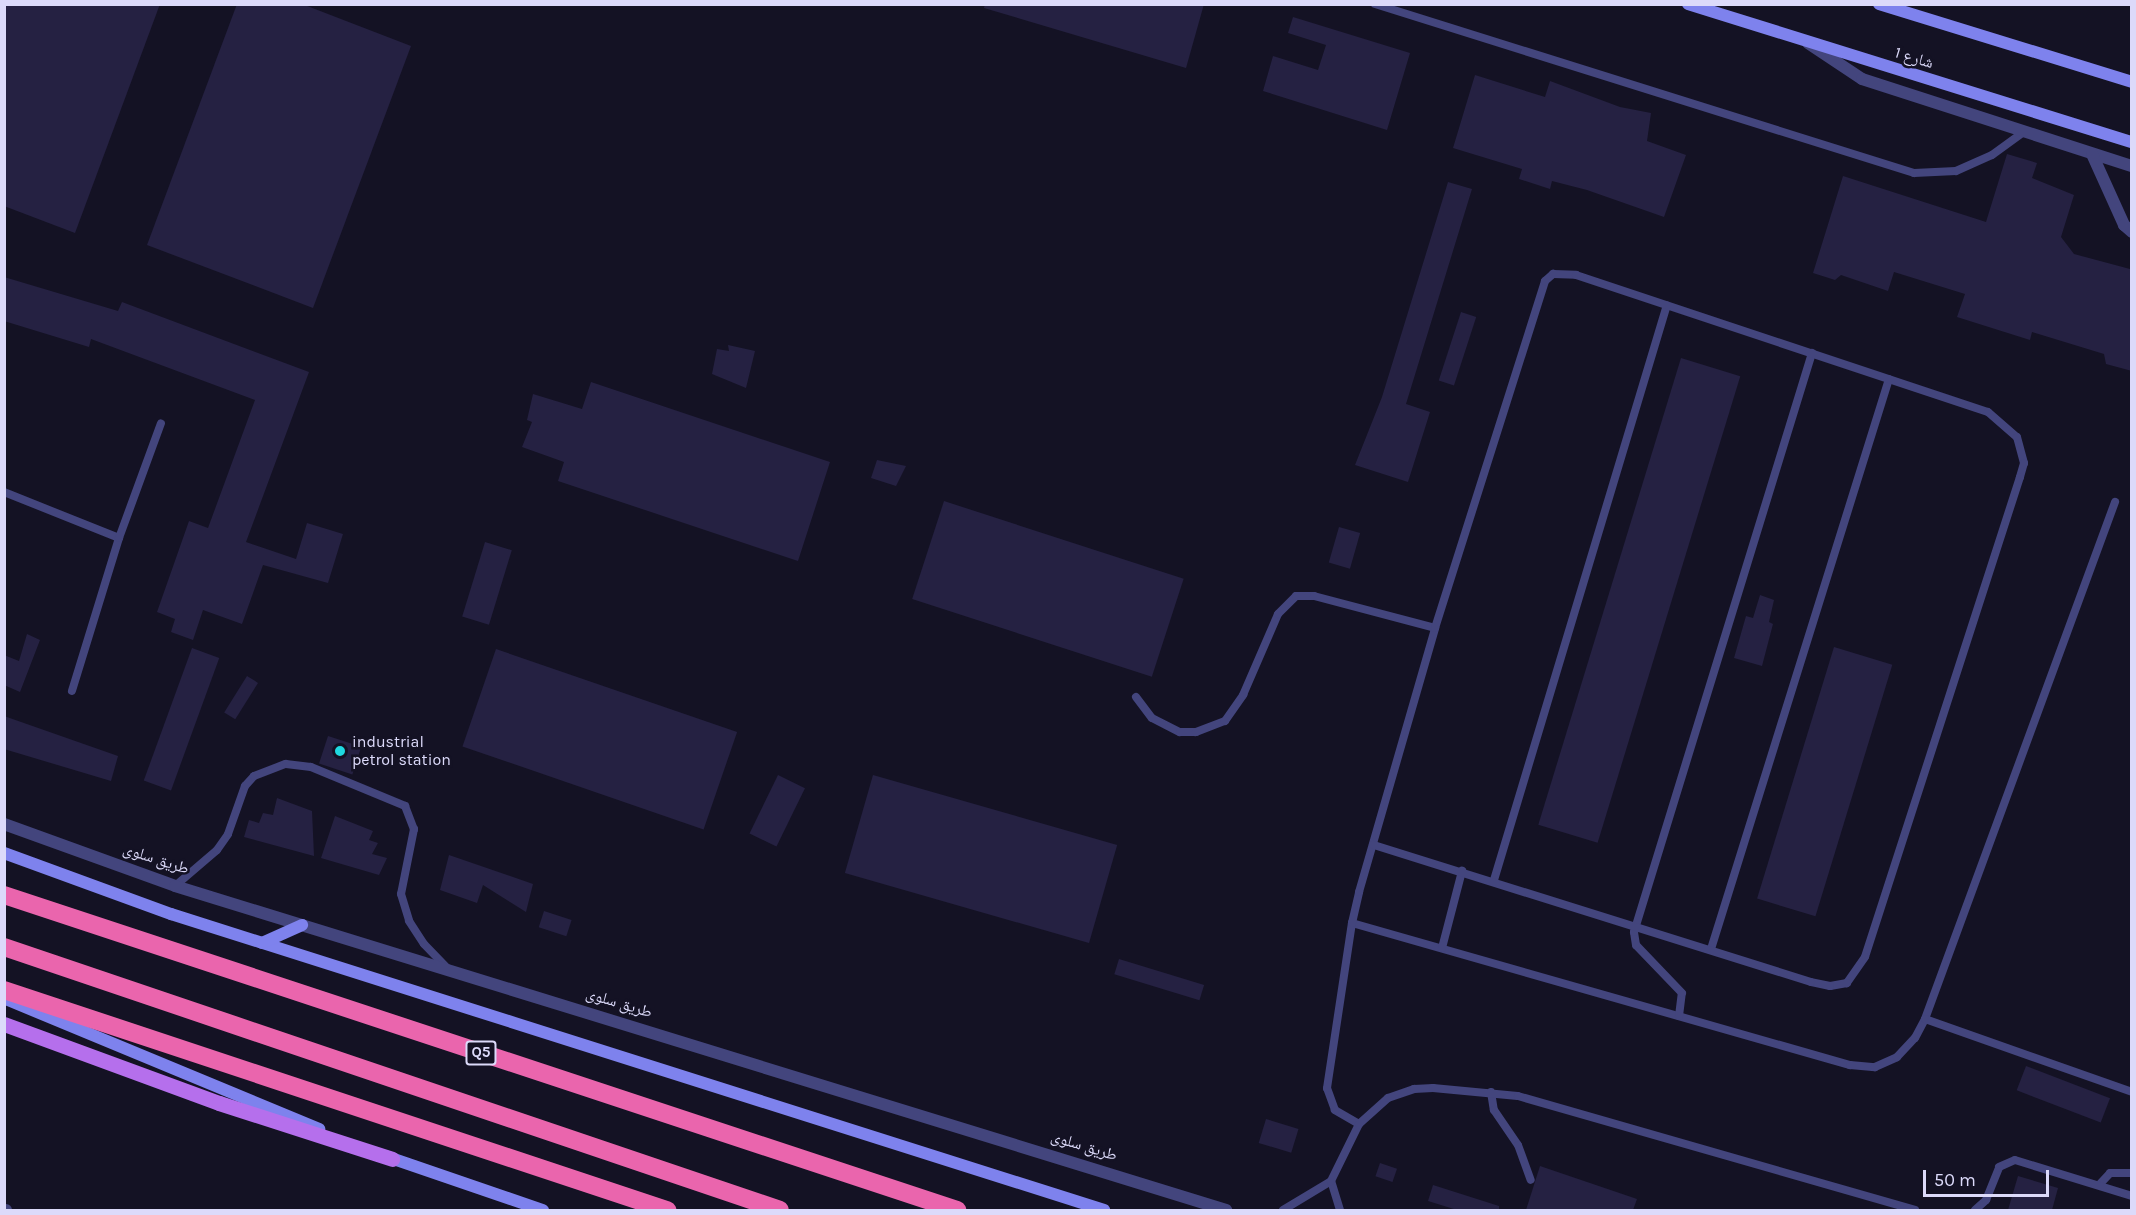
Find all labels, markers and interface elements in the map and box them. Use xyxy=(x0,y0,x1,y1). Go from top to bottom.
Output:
street label: شارع 1 xyxy=(1892,43,1936,73)
place label: industrial petrol station xyxy=(352,732,451,770)
marker: industrial petrol station xyxy=(333,744,347,758)
street label: طريق سلوى xyxy=(121,839,191,879)
street label: طريق سلوى xyxy=(583,984,655,1022)
road number: Q5 xyxy=(464,1041,498,1065)
street label: طريق سلوى xyxy=(1048,1127,1120,1165)
scale bar xyxy=(1926,1158,2052,1196)
text: 50 m xyxy=(1934,1169,1976,1191)

